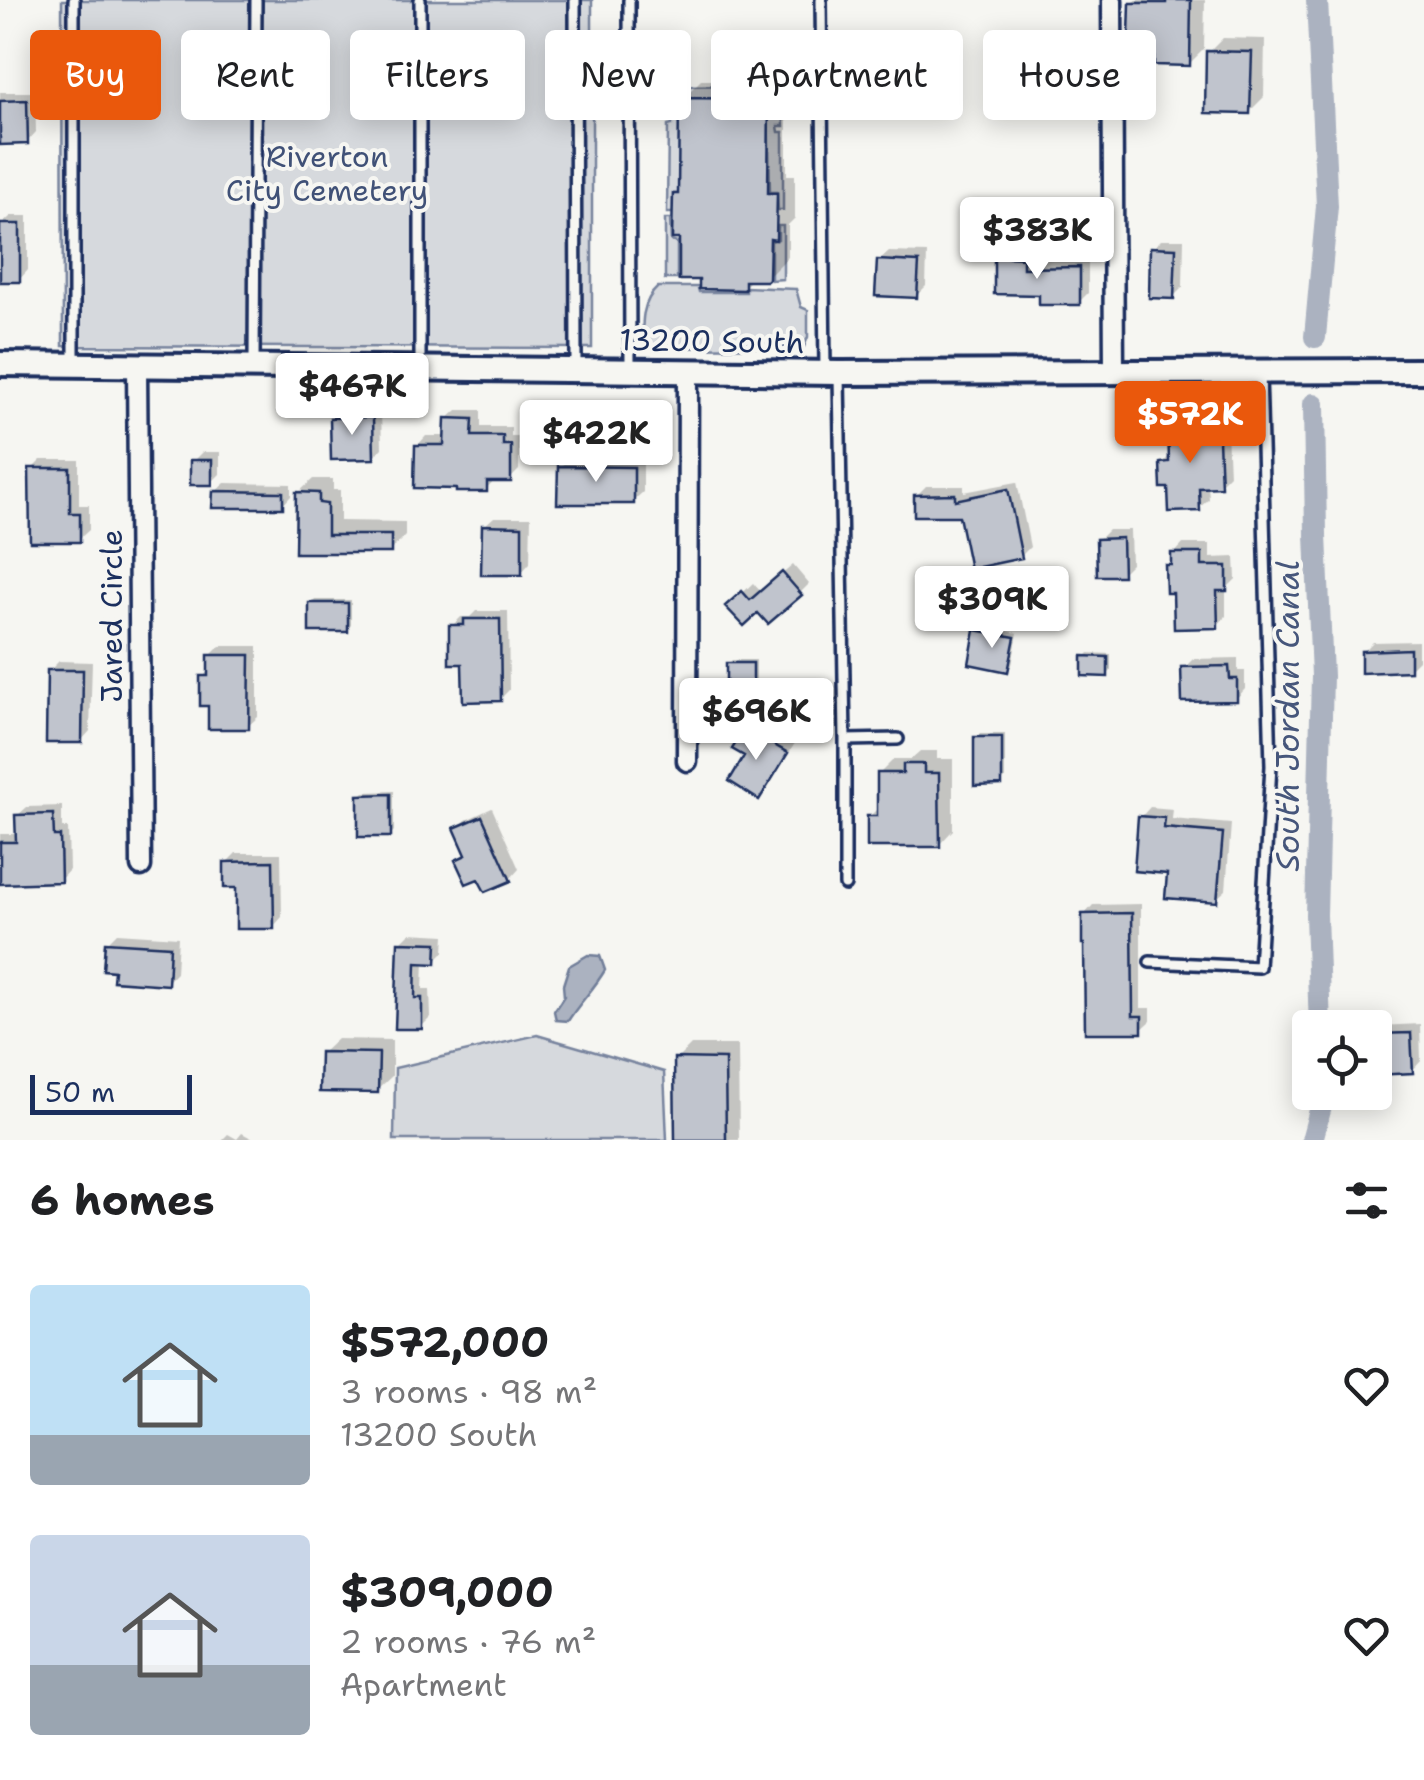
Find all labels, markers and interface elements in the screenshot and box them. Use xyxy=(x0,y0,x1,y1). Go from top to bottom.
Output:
chip: Buy xyxy=(30,30,161,120)
chip: Rent xyxy=(181,30,330,120)
chip: Filters xyxy=(350,30,525,120)
chip: New xyxy=(545,30,691,120)
chip: Apartment xyxy=(711,30,963,120)
chip: House xyxy=(983,30,1156,120)
park label: Riverton City Cemetery xyxy=(226,136,428,211)
pin: $383K xyxy=(967,197,1107,282)
text: $383K xyxy=(982,208,1092,251)
street label: 13200 South xyxy=(619,319,805,363)
pin: $467K xyxy=(282,353,422,438)
text: $467K xyxy=(298,364,406,407)
pin: $572K xyxy=(1120,381,1260,466)
text: $572K xyxy=(1137,392,1243,435)
pin: $422K xyxy=(526,400,666,485)
text: $422K xyxy=(542,411,650,454)
street label: Jared Circle xyxy=(91,529,132,703)
water label: South Jordan Canal xyxy=(1266,560,1309,872)
pin: $309K xyxy=(922,566,1062,651)
text: $309K xyxy=(937,577,1047,620)
pin: $696K xyxy=(686,678,826,763)
text: $696K xyxy=(701,689,811,732)
map controls xyxy=(1292,1010,1392,1110)
button: locate xyxy=(1292,1010,1392,1110)
scale bar xyxy=(30,1070,192,1114)
text: 50 m xyxy=(45,1073,115,1111)
text: 6 homes xyxy=(30,1172,215,1228)
icon: filters xyxy=(1339,1173,1394,1228)
text: $572,000 xyxy=(340,1314,549,1370)
icon: home xyxy=(110,1325,230,1445)
icon: heart xyxy=(1339,1358,1394,1413)
text: 3 rooms · 98 m² xyxy=(340,1370,597,1413)
text: 13200 South xyxy=(340,1413,537,1456)
text: $309,000 xyxy=(340,1564,554,1620)
icon: home xyxy=(110,1575,230,1695)
icon: heart xyxy=(1339,1608,1394,1663)
text: 2 rooms · 76 m² xyxy=(340,1620,596,1663)
text: Apartment xyxy=(340,1663,507,1706)

